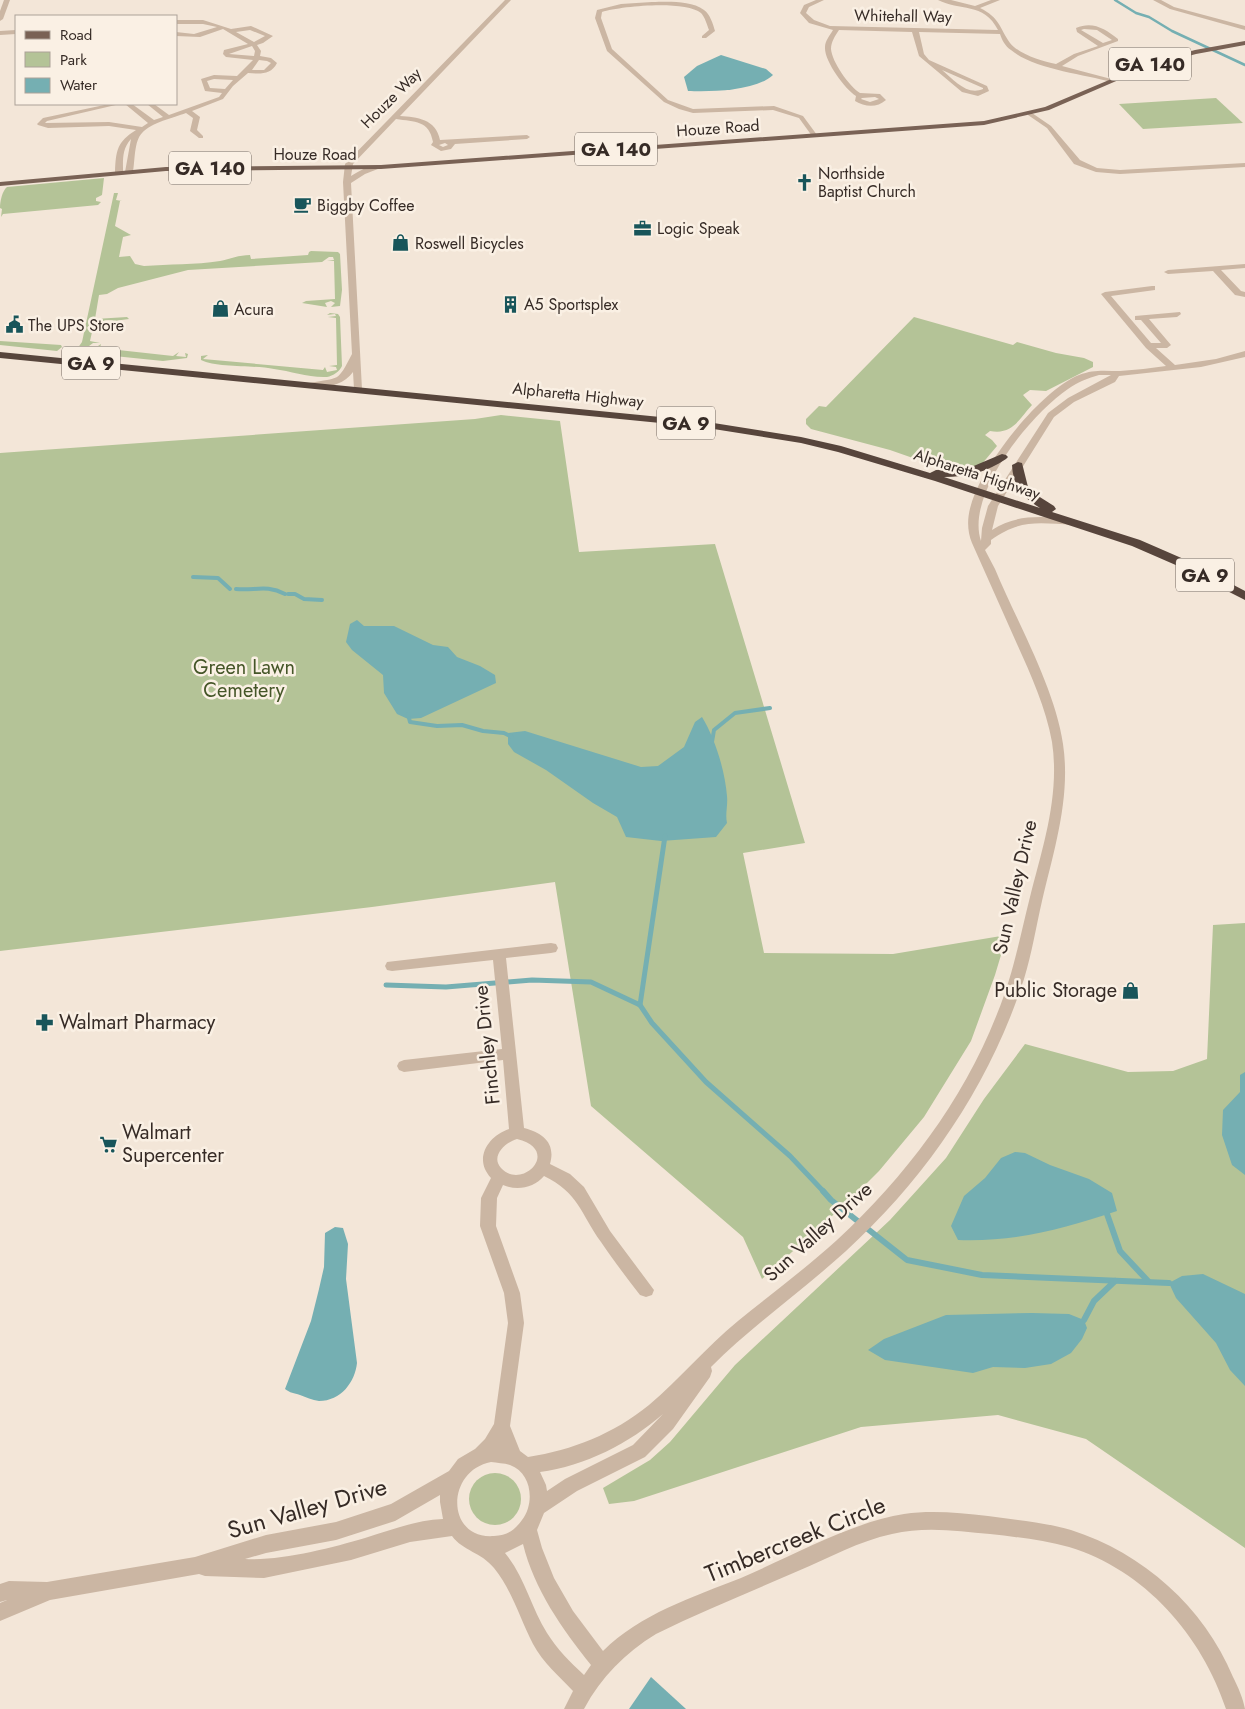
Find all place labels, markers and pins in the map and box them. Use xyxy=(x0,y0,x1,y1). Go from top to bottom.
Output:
place label: Northside Baptist Church xyxy=(818,162,916,203)
church icon: Northside Baptist Church xyxy=(794,172,814,192)
place label: Biggby Coffee xyxy=(317,194,414,217)
cafe icon: Biggby Coffee xyxy=(293,195,313,215)
place label: Logic Speak xyxy=(657,217,740,240)
office icon: Logic Speak xyxy=(633,218,653,238)
place label: Roswell Bicycles xyxy=(415,232,524,255)
shop icon: Roswell Bicycles xyxy=(391,233,411,253)
place label: A5 Sportsplex xyxy=(524,293,619,316)
building icon: A5 Sportsplex xyxy=(500,294,520,314)
place label: Acura xyxy=(234,298,274,321)
shop icon: Acura xyxy=(210,299,230,319)
place label: The UPS Store xyxy=(28,314,124,337)
public building icon: The UPS Store xyxy=(4,315,24,335)
place label: Public Storage xyxy=(994,976,1117,1005)
shop icon: Public Storage xyxy=(1121,980,1141,1000)
place label: Walmart Pharmacy xyxy=(59,1008,216,1037)
pharmacy icon: Walmart Pharmacy xyxy=(35,1012,55,1032)
place label: Walmart Supercenter xyxy=(122,1118,224,1170)
supermarket icon: Walmart Supercenter xyxy=(98,1134,118,1154)

